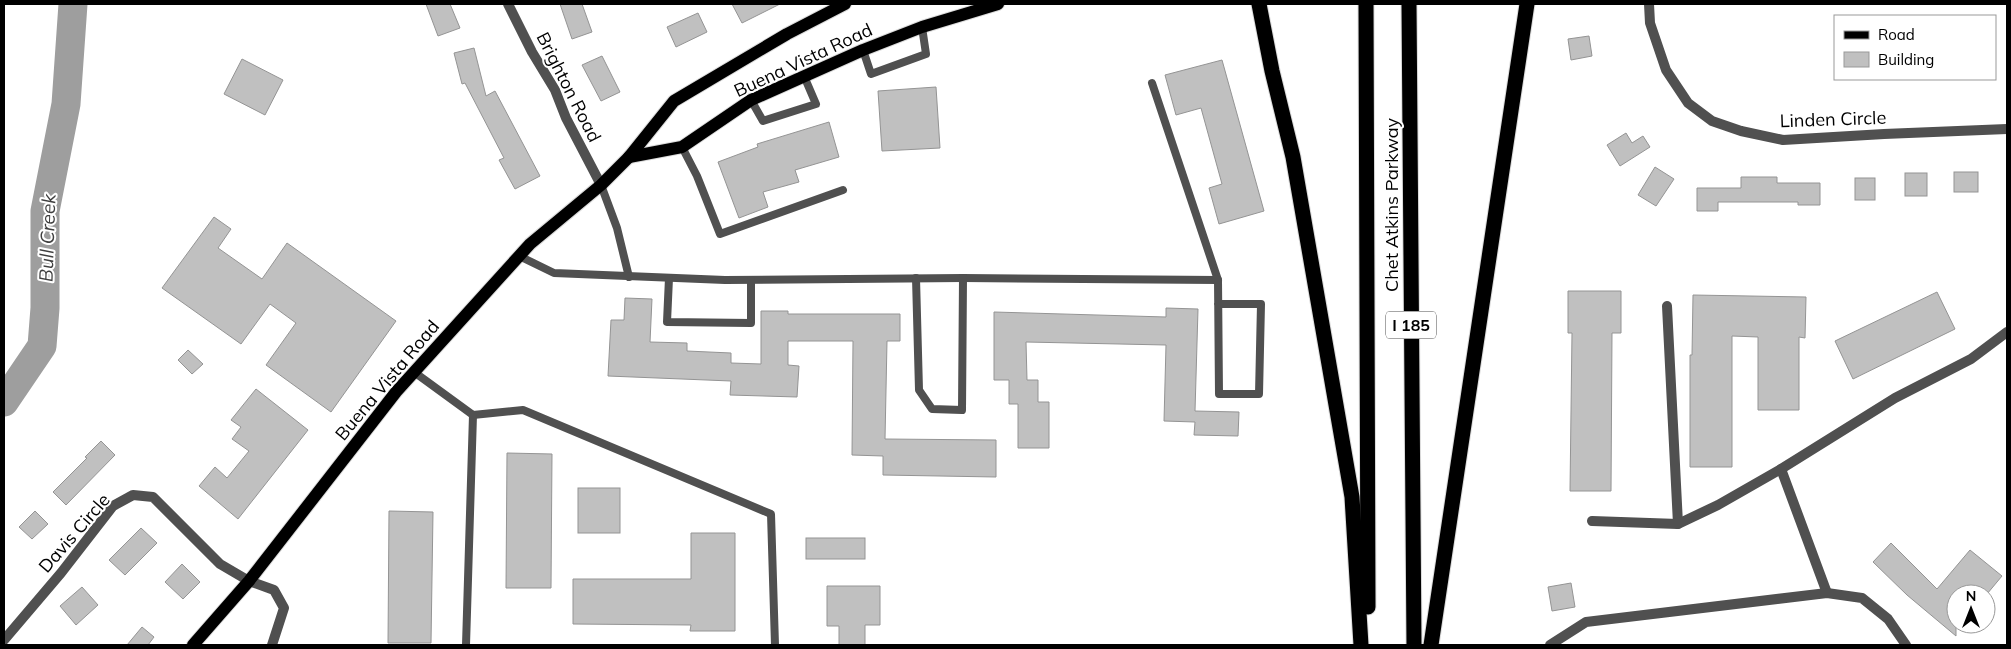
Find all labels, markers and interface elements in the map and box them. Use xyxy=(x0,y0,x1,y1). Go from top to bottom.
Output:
legend xyxy=(1834,15,1996,80)
street label: Buena Vista Road xyxy=(730,18,876,102)
text: Road xyxy=(1878,25,1915,44)
street label: Brighton Road xyxy=(531,28,607,146)
text: Building xyxy=(1878,50,1934,69)
street label: Linden Circle xyxy=(1779,106,1887,132)
street label: Chet Atkins Parkway xyxy=(1380,118,1403,292)
water label: Bull Creek xyxy=(33,192,61,282)
road number: I 185 xyxy=(1386,312,1436,338)
street label: Buena Vista Road xyxy=(330,315,444,445)
street label: Davis Circle xyxy=(33,489,115,577)
north arrow xyxy=(1946,584,1996,634)
text: N xyxy=(1966,587,1976,605)

